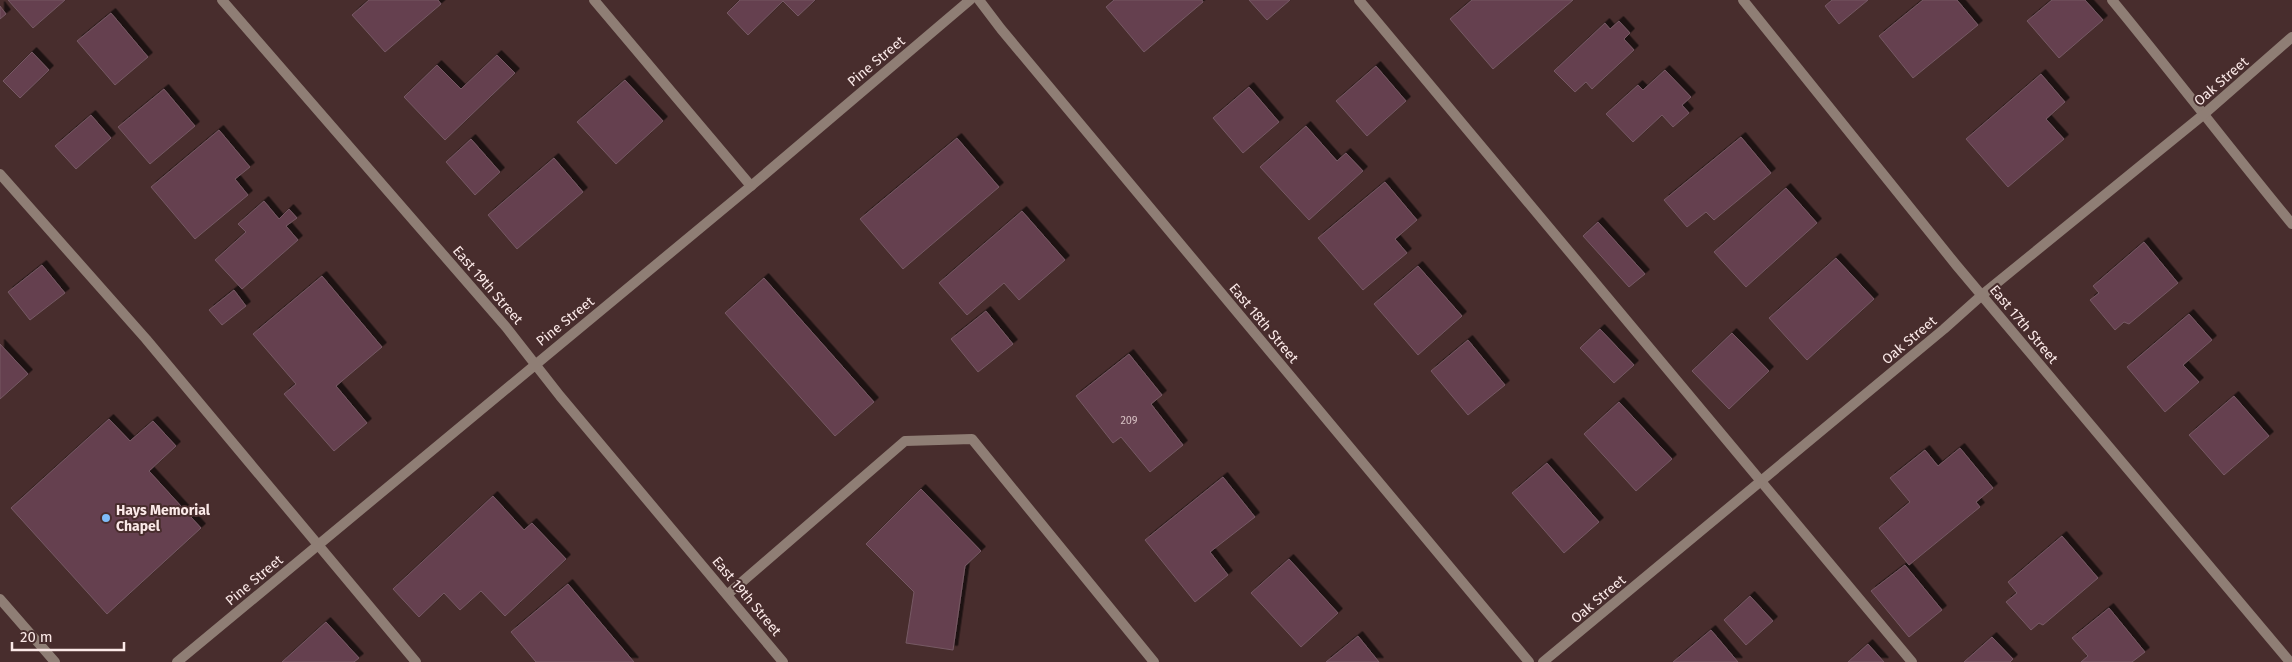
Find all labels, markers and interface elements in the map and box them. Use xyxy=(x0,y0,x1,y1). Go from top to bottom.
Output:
street label: Pine Street xyxy=(844,32,909,90)
street label: Oak Street xyxy=(2191,53,2253,109)
street label: East 19th Street xyxy=(449,243,527,329)
street label: East 18th Street xyxy=(1225,280,1302,367)
street label: East 17th Street xyxy=(1986,282,2062,368)
street label: Pine Street xyxy=(533,292,598,350)
street label: Oak Street xyxy=(1879,312,1941,368)
house number: 209 xyxy=(1120,414,1138,427)
place label: Hays Memorial Chapel xyxy=(116,502,211,535)
marker: Hays Memorial Chapel xyxy=(100,512,112,524)
street label: Pine Street xyxy=(222,551,287,609)
street label: East 19th Street xyxy=(708,553,785,640)
street label: Oak Street xyxy=(1568,571,1630,627)
scale bar xyxy=(12,620,125,652)
text: 20 m xyxy=(20,628,53,646)

